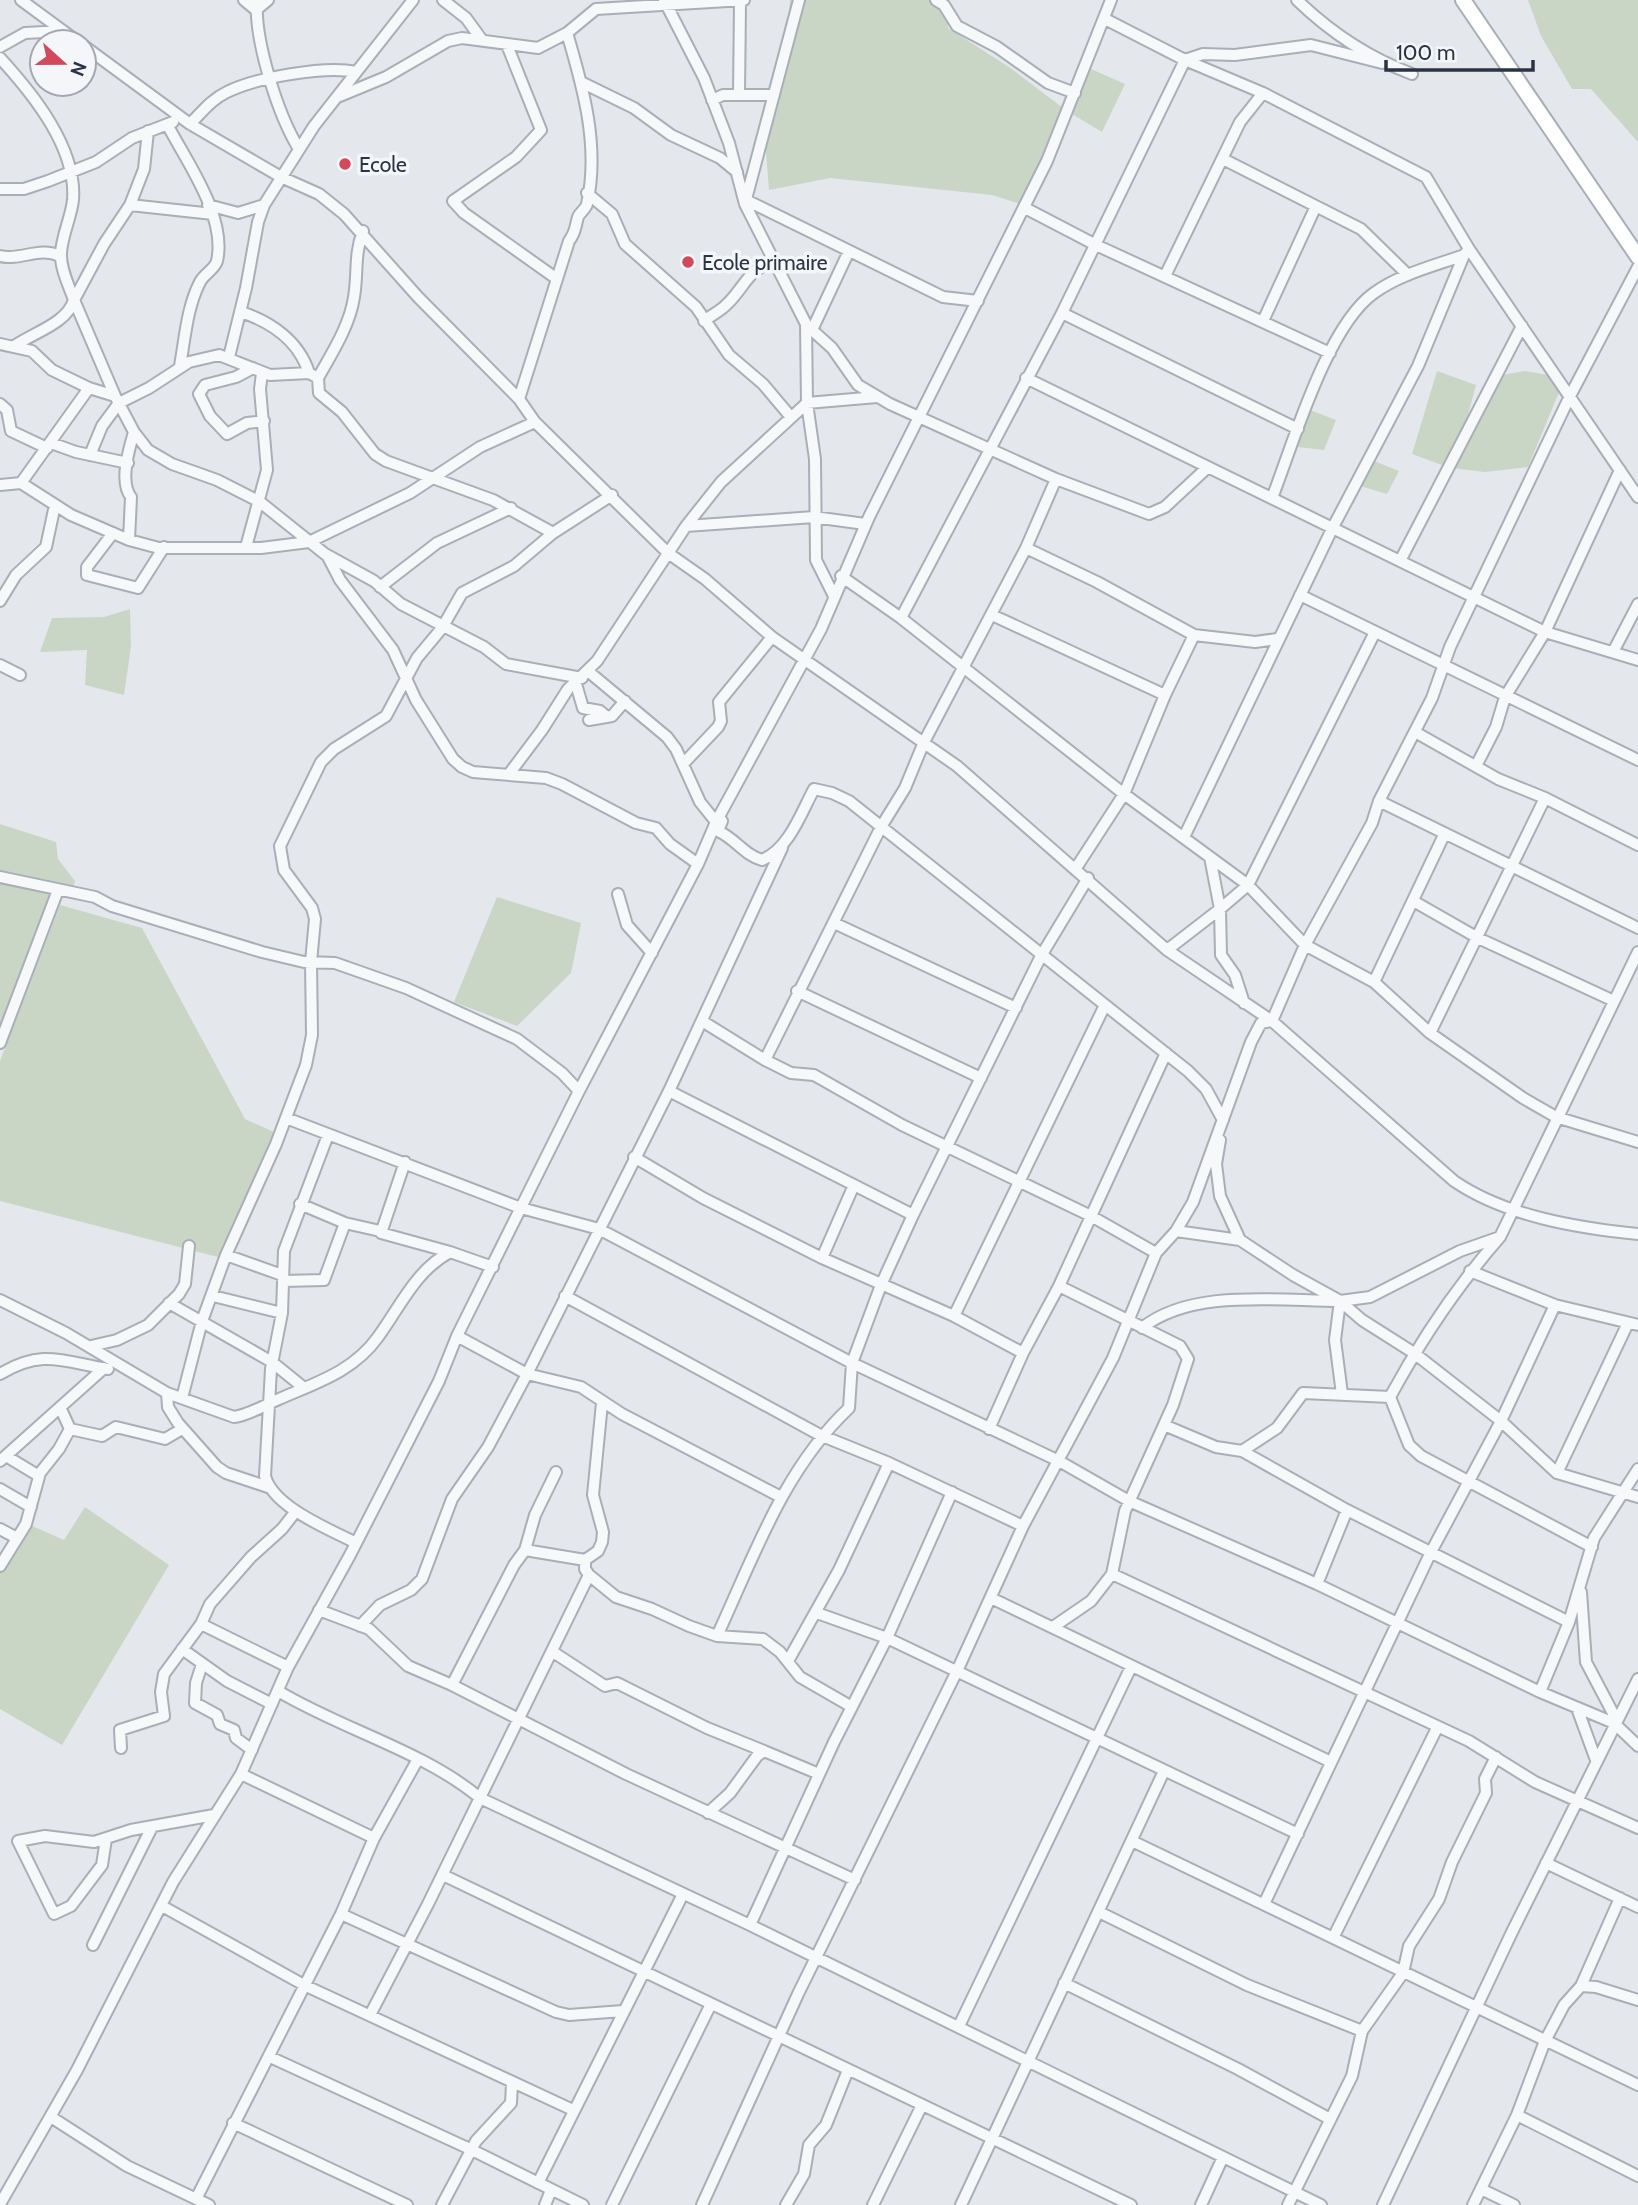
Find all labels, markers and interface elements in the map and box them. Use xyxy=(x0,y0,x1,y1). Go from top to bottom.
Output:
north arrow xyxy=(28,28,98,98)
scale bar xyxy=(1386,28,1533,72)
text: 100 m xyxy=(1396,40,1455,65)
text: N xyxy=(65,59,92,79)
place label: Ecole xyxy=(359,152,407,177)
marker: Ecole xyxy=(337,156,353,172)
place label: Ecole primaire xyxy=(702,250,828,275)
marker: Ecole primaire xyxy=(680,254,696,270)

